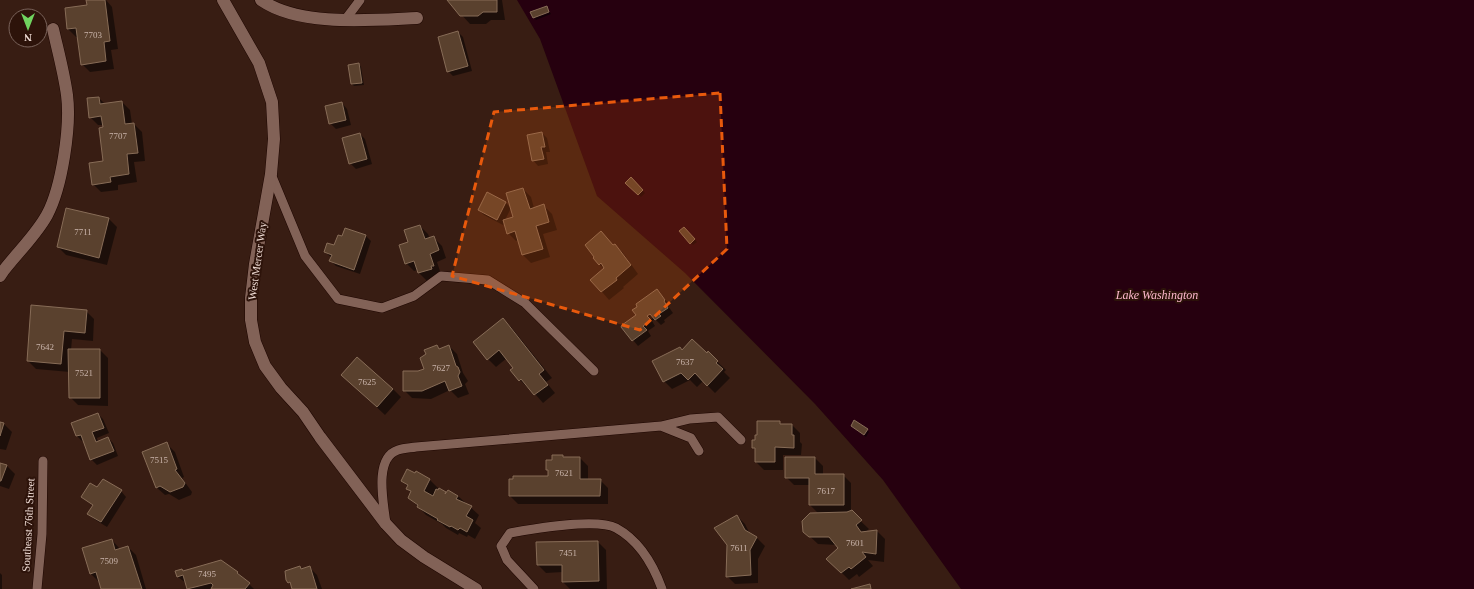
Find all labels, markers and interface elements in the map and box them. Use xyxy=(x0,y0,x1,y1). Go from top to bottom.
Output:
north arrow xyxy=(8,8,48,48)
house number: 7703 xyxy=(84,30,103,40)
text: N xyxy=(24,32,32,44)
house number: 7707 xyxy=(109,131,128,141)
street label: West Mercer Way xyxy=(246,221,268,301)
house number: 7711 xyxy=(74,227,92,237)
water label: Lake Washington xyxy=(1115,288,1198,302)
house number: 7642 xyxy=(36,342,54,352)
house number: 7637 xyxy=(676,357,695,367)
house number: 7627 xyxy=(432,363,451,373)
house number: 7521 xyxy=(75,368,93,378)
house number: 7625 xyxy=(358,377,377,387)
house number: 7515 xyxy=(150,455,169,465)
house number: 7621 xyxy=(555,468,573,478)
street label: Southeast 76th Street xyxy=(20,478,36,572)
house number: 7617 xyxy=(817,486,836,496)
house number: 7601 xyxy=(846,538,864,548)
house number: 7611 xyxy=(730,543,748,553)
house number: 7451 xyxy=(559,548,577,558)
house number: 7509 xyxy=(100,556,119,566)
house number: 7495 xyxy=(198,569,217,579)

